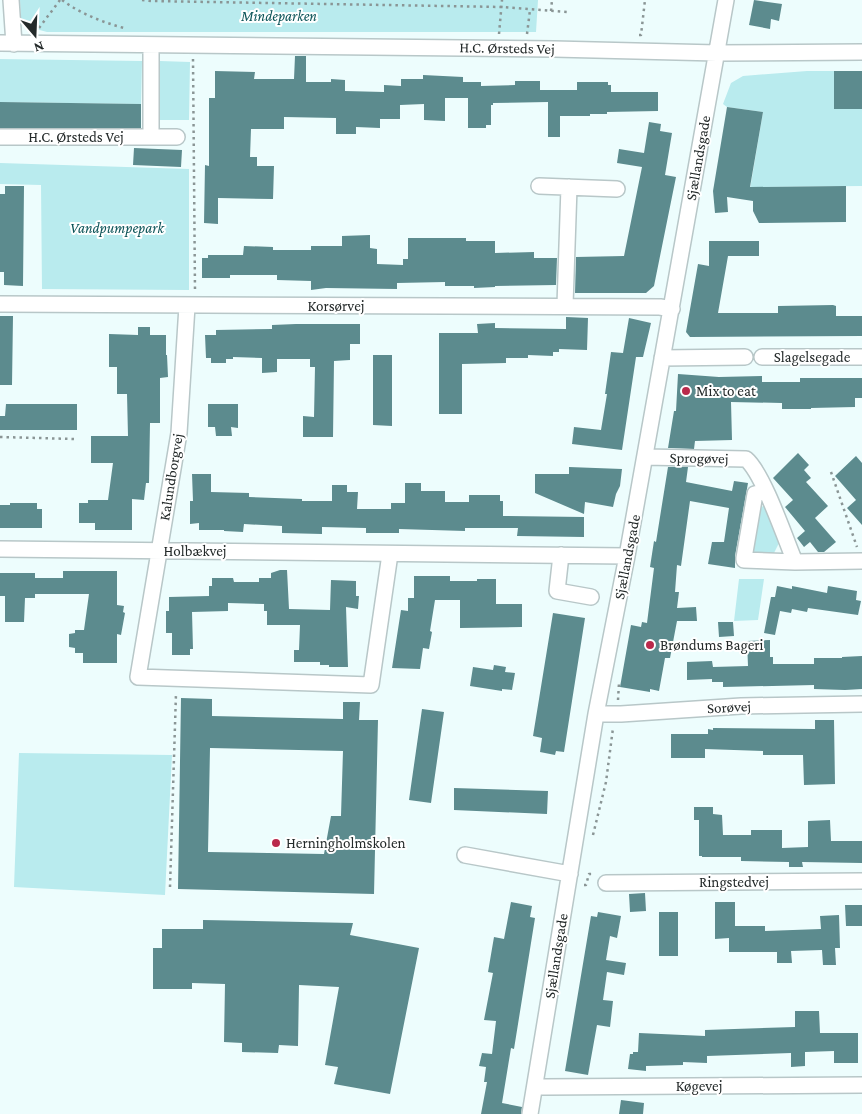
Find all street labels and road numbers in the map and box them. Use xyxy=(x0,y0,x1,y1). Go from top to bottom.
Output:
street label: H.C. Ørsteds Vej xyxy=(459,39,555,58)
street label: Sjællandsgade xyxy=(683,114,714,202)
street label: H.C. Ørsteds Vej xyxy=(28,129,124,146)
street label: Korsørvej xyxy=(308,298,364,315)
street label: Slagelsegade xyxy=(774,349,851,366)
street label: Kalundborgvej xyxy=(156,432,187,522)
street label: Sprogøvej xyxy=(669,449,729,468)
street label: Sjællandsgade xyxy=(611,513,644,601)
street label: Holbækvej xyxy=(163,543,227,560)
street label: Sorøvej xyxy=(707,698,751,717)
street label: Ringstedvej xyxy=(699,874,769,891)
street label: Sjællandsgade xyxy=(541,912,572,1000)
street label: Køgevej xyxy=(676,1078,722,1095)

